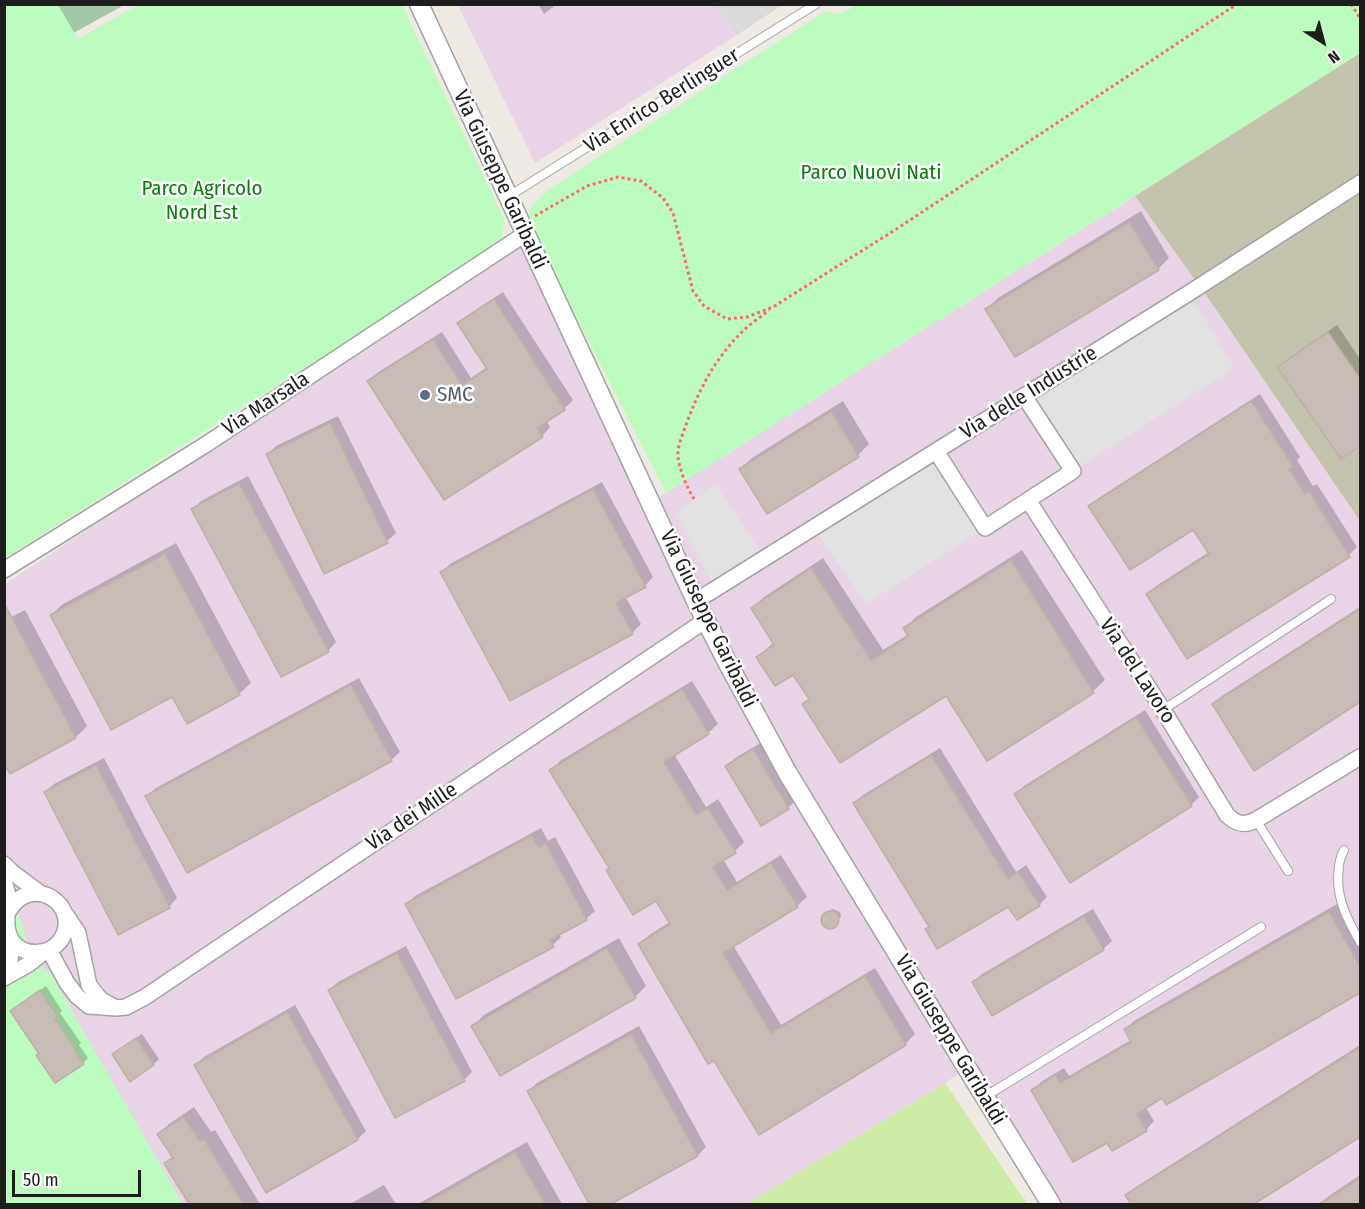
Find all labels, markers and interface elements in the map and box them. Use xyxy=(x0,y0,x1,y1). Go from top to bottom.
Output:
north arrow xyxy=(1293,12,1353,72)
street label: Via Enrico Berlinguer xyxy=(580,43,744,159)
text: N xyxy=(1324,46,1343,67)
street label: Via Giuseppe Garibaldi xyxy=(447,87,553,273)
park label: Parco Nuovi Nati xyxy=(801,160,941,186)
park label: Parco Agricolo Nord Est xyxy=(141,176,263,226)
street label: Via delle Industrie xyxy=(956,341,1102,445)
street label: Via Marsala xyxy=(218,367,314,441)
place label: SMC xyxy=(437,382,473,408)
marker: SMC xyxy=(418,388,432,402)
street label: Via Giuseppe Garibaldi xyxy=(654,526,762,712)
street label: Via del Lavoro xyxy=(1094,614,1180,728)
street label: Via dei Mille xyxy=(362,777,462,857)
street label: Via Giuseppe Garibaldi xyxy=(889,950,1011,1130)
scale bar xyxy=(15,1158,144,1196)
text: 50 m xyxy=(23,1169,59,1191)

